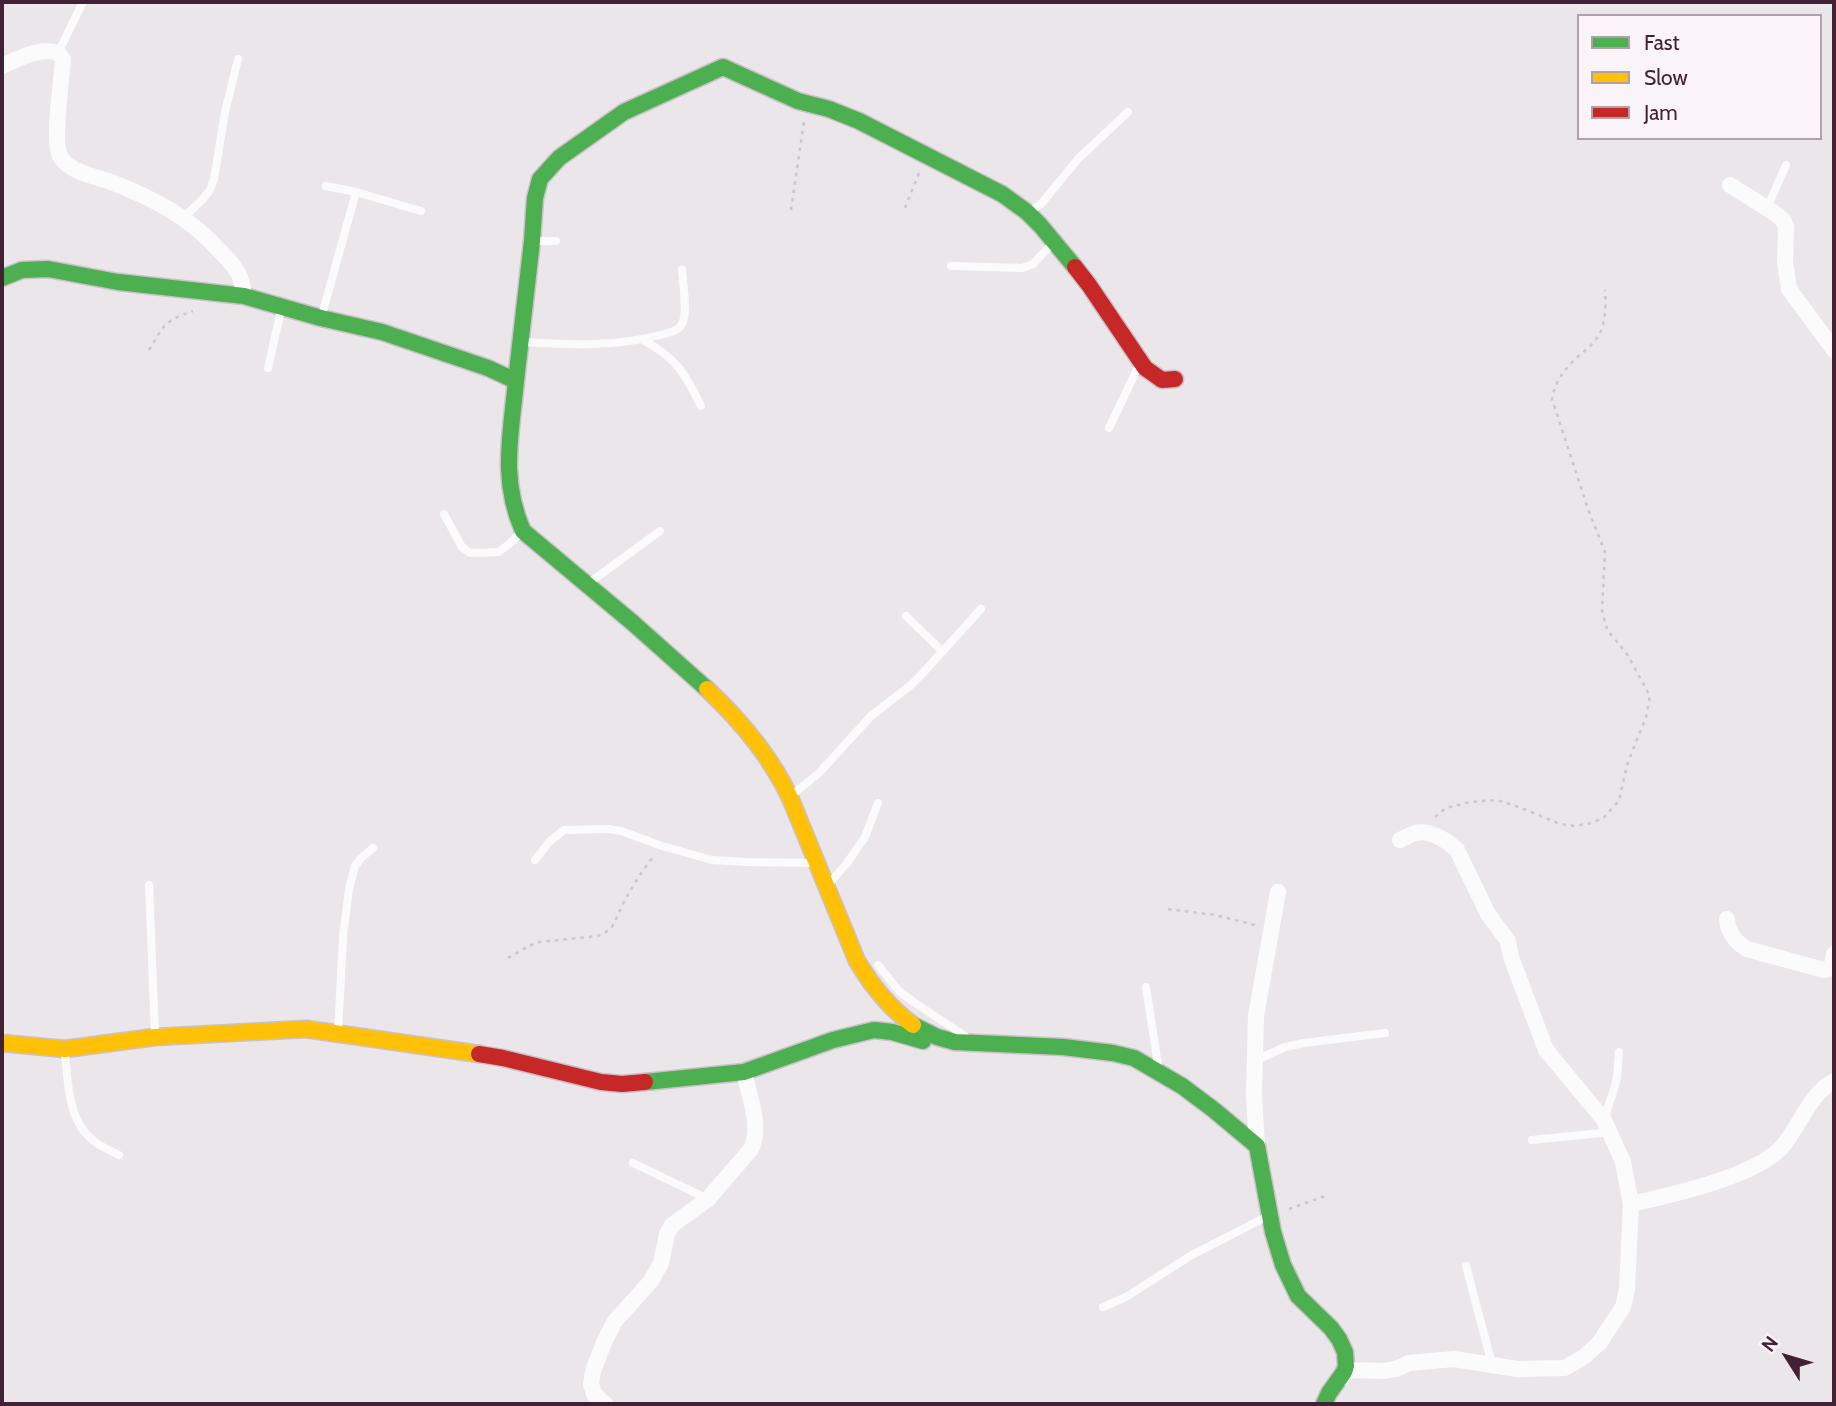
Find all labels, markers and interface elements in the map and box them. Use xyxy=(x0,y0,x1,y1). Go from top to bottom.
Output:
legend xyxy=(1577,14,1822,140)
text: Fast xyxy=(1644,30,1680,55)
text: Slow xyxy=(1644,65,1688,90)
text: Jam xyxy=(1644,100,1678,125)
north arrow xyxy=(1752,1322,1822,1392)
text: N xyxy=(1757,1332,1783,1356)

